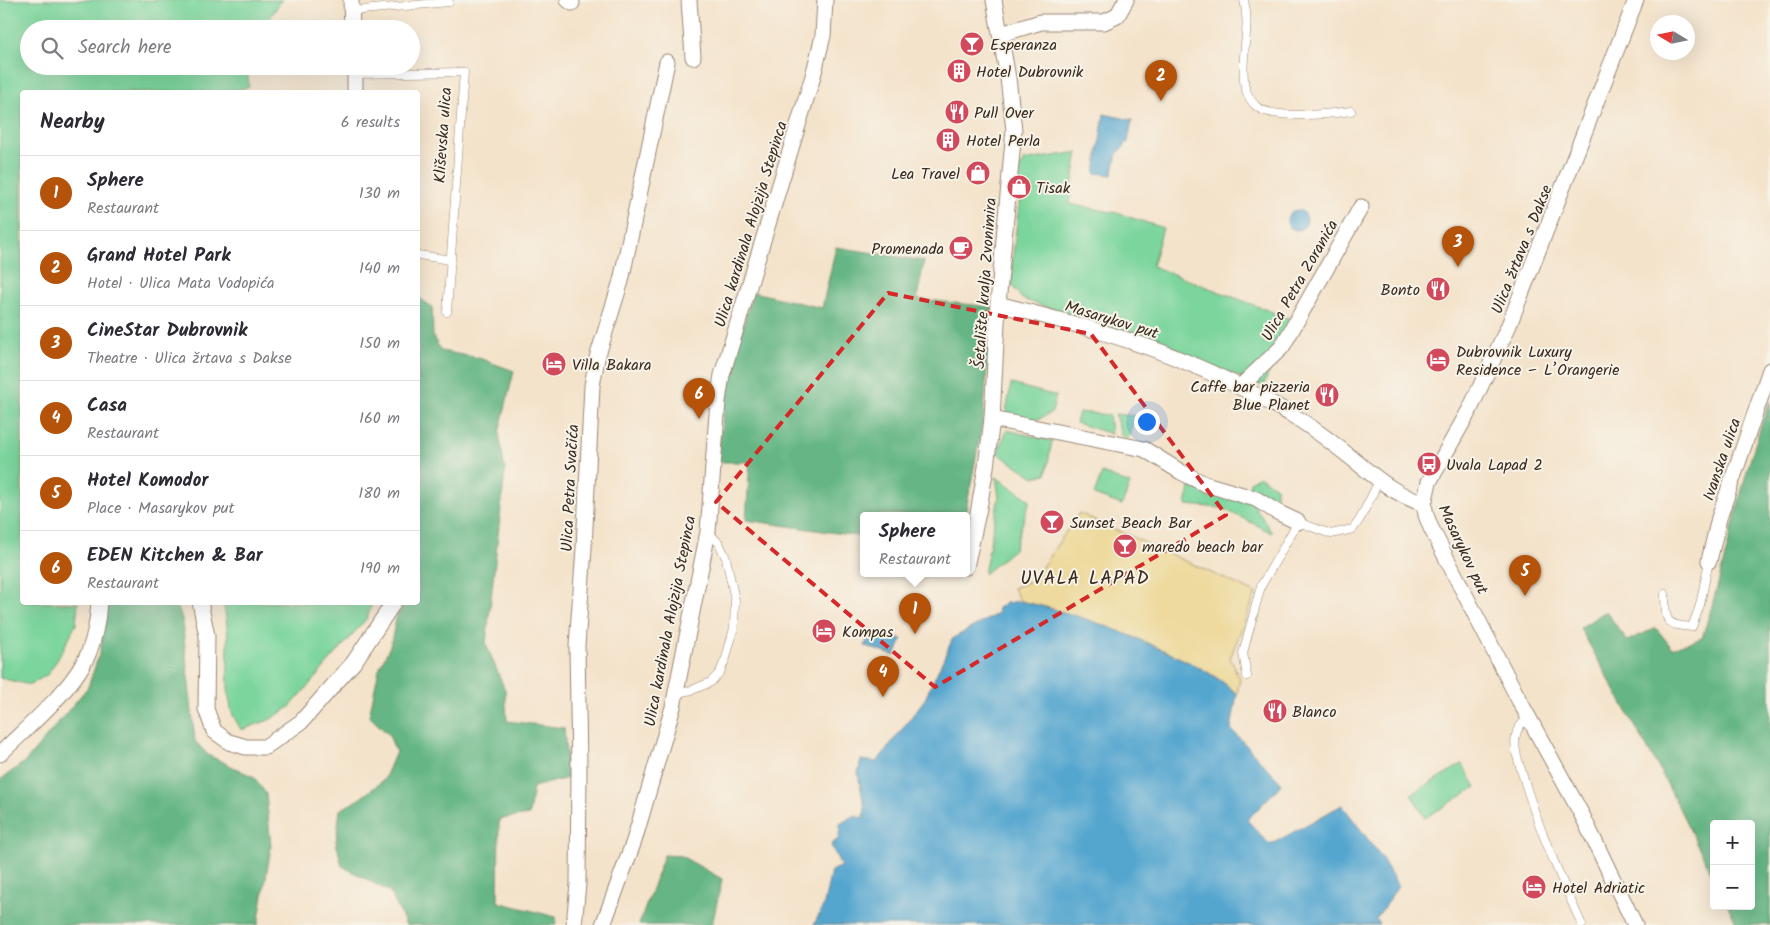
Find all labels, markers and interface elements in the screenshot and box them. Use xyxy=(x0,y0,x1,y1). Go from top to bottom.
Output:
north arrow xyxy=(1650,15,1695,60)
search box xyxy=(20,20,420,75)
bar icon: Esperanza xyxy=(959,31,985,57)
text: Search here xyxy=(78,33,172,63)
place label: Esperanza xyxy=(990,33,1057,58)
icon: search xyxy=(38,34,66,62)
building icon: Hotel Dubrovnik xyxy=(946,58,972,84)
place label: Hotel Dubrovnik xyxy=(976,60,1084,85)
pin: 2 xyxy=(1145,60,1177,101)
street label: Kliševska ulica xyxy=(428,86,459,184)
restaurant icon: Pull Over xyxy=(944,99,970,125)
place label: Pull Over xyxy=(974,101,1035,126)
text: Nearby xyxy=(40,106,105,139)
text: 6 results xyxy=(341,110,400,135)
street label: Ulica kardinala Alojzija Stepinca xyxy=(708,118,795,331)
building icon: Hotel Perla xyxy=(935,127,961,153)
place label: Hotel Perla xyxy=(966,129,1040,154)
shop icon: Lea Travel xyxy=(965,160,991,186)
place label: Lea Travel xyxy=(891,162,960,187)
text: Sphere xyxy=(87,166,144,196)
shop icon: Tisak xyxy=(1006,174,1032,200)
place label: Tisak xyxy=(1036,176,1071,201)
text: 1 xyxy=(54,181,58,206)
text: 130 m xyxy=(359,181,400,206)
street label: Ulica žrtava s Dakse xyxy=(1485,181,1560,318)
text: Restaurant xyxy=(87,196,159,221)
street label: Šetalište kralja Zvonimira xyxy=(967,197,1004,370)
street label: Ulica Petra Zoranića xyxy=(1255,215,1345,346)
pin: 3 xyxy=(1442,226,1474,267)
cafe icon: Promenada xyxy=(948,235,974,261)
place label: Promenada xyxy=(871,237,944,262)
text: Grand Hotel Park xyxy=(87,241,231,271)
text: 2 xyxy=(51,256,61,281)
text: 140 m xyxy=(359,256,400,281)
text: Hotel · Ulica Mata Vodopića xyxy=(87,271,275,296)
restaurant icon: Bonto xyxy=(1425,276,1451,302)
place label: Bonto xyxy=(1381,278,1420,303)
street label: Masarykov put xyxy=(1062,294,1162,347)
text: CineStar Dubrovnik xyxy=(87,316,247,346)
text: 3 xyxy=(52,331,60,356)
text: 150 m xyxy=(359,331,400,356)
place label: Dubrovnik Luxury Residence – L’Orangerie xyxy=(1456,340,1619,383)
text: Theatre · Ulica žrtava s Dakse xyxy=(87,346,292,371)
hotel icon: Dubrovnik Luxury Residence – L’Orangerie xyxy=(1425,347,1451,373)
hotel icon: Villa Bakara xyxy=(541,351,567,377)
place label: Villa Bakara xyxy=(572,353,652,378)
place label: Caffe bar pizzeria Blue Planet xyxy=(1190,375,1311,418)
pin: 6 xyxy=(683,378,715,419)
restaurant icon: Caffe bar pizzeria Blue Planet xyxy=(1314,382,1340,408)
text: Casa xyxy=(87,391,127,421)
text: 4 xyxy=(52,406,60,431)
text: 160 m xyxy=(359,406,400,431)
your location xyxy=(1134,409,1160,435)
street label: Ivanska ulica xyxy=(1697,415,1748,504)
text: Restaurant xyxy=(87,421,159,446)
street label: Ulica Petra Svačića xyxy=(555,424,586,553)
bus stop icon: Uvala Lapad 2 xyxy=(1416,451,1442,477)
place label: Uvala Lapad 2 xyxy=(1446,453,1543,478)
text: Hotel Komodor xyxy=(87,466,208,496)
text: 5 xyxy=(52,481,60,506)
text: 180 m xyxy=(358,481,400,506)
text: Place · Masarykov put xyxy=(87,496,235,521)
street label: Masarykov put xyxy=(1431,501,1495,599)
bar icon: Sunset Beach Bar xyxy=(1039,509,1065,535)
place label: Sunset Beach Bar xyxy=(1070,511,1193,536)
popup xyxy=(860,512,970,577)
street label: Ulica kardinala Alojzija Stepinca xyxy=(638,514,703,729)
text: Sphere xyxy=(879,517,936,547)
bar icon: maredo beach bar xyxy=(1112,533,1138,559)
place label: maredo beach bar xyxy=(1142,535,1265,560)
text: EDEN Kitchen & Bar xyxy=(87,541,263,571)
text: Restaurant xyxy=(879,547,951,572)
pin: 5 xyxy=(1509,555,1541,596)
text: 6 xyxy=(52,556,60,581)
text: 190 m xyxy=(360,556,400,581)
district label: UVALA LAPAD xyxy=(1020,564,1150,594)
text: Restaurant xyxy=(87,571,159,596)
pin: 1 xyxy=(899,593,931,634)
hotel icon: Kompas xyxy=(811,618,837,644)
place label: Kompas xyxy=(842,620,894,645)
pin: 4 xyxy=(867,656,899,697)
restaurant icon: Blanco xyxy=(1262,698,1288,724)
place label: Blanco xyxy=(1292,700,1337,725)
map controls xyxy=(1710,820,1755,910)
button: + xyxy=(1710,820,1755,865)
button: − xyxy=(1710,865,1755,910)
hotel icon: Hotel Adriatic xyxy=(1521,874,1547,900)
place label: Hotel Adriatic xyxy=(1552,876,1645,901)

